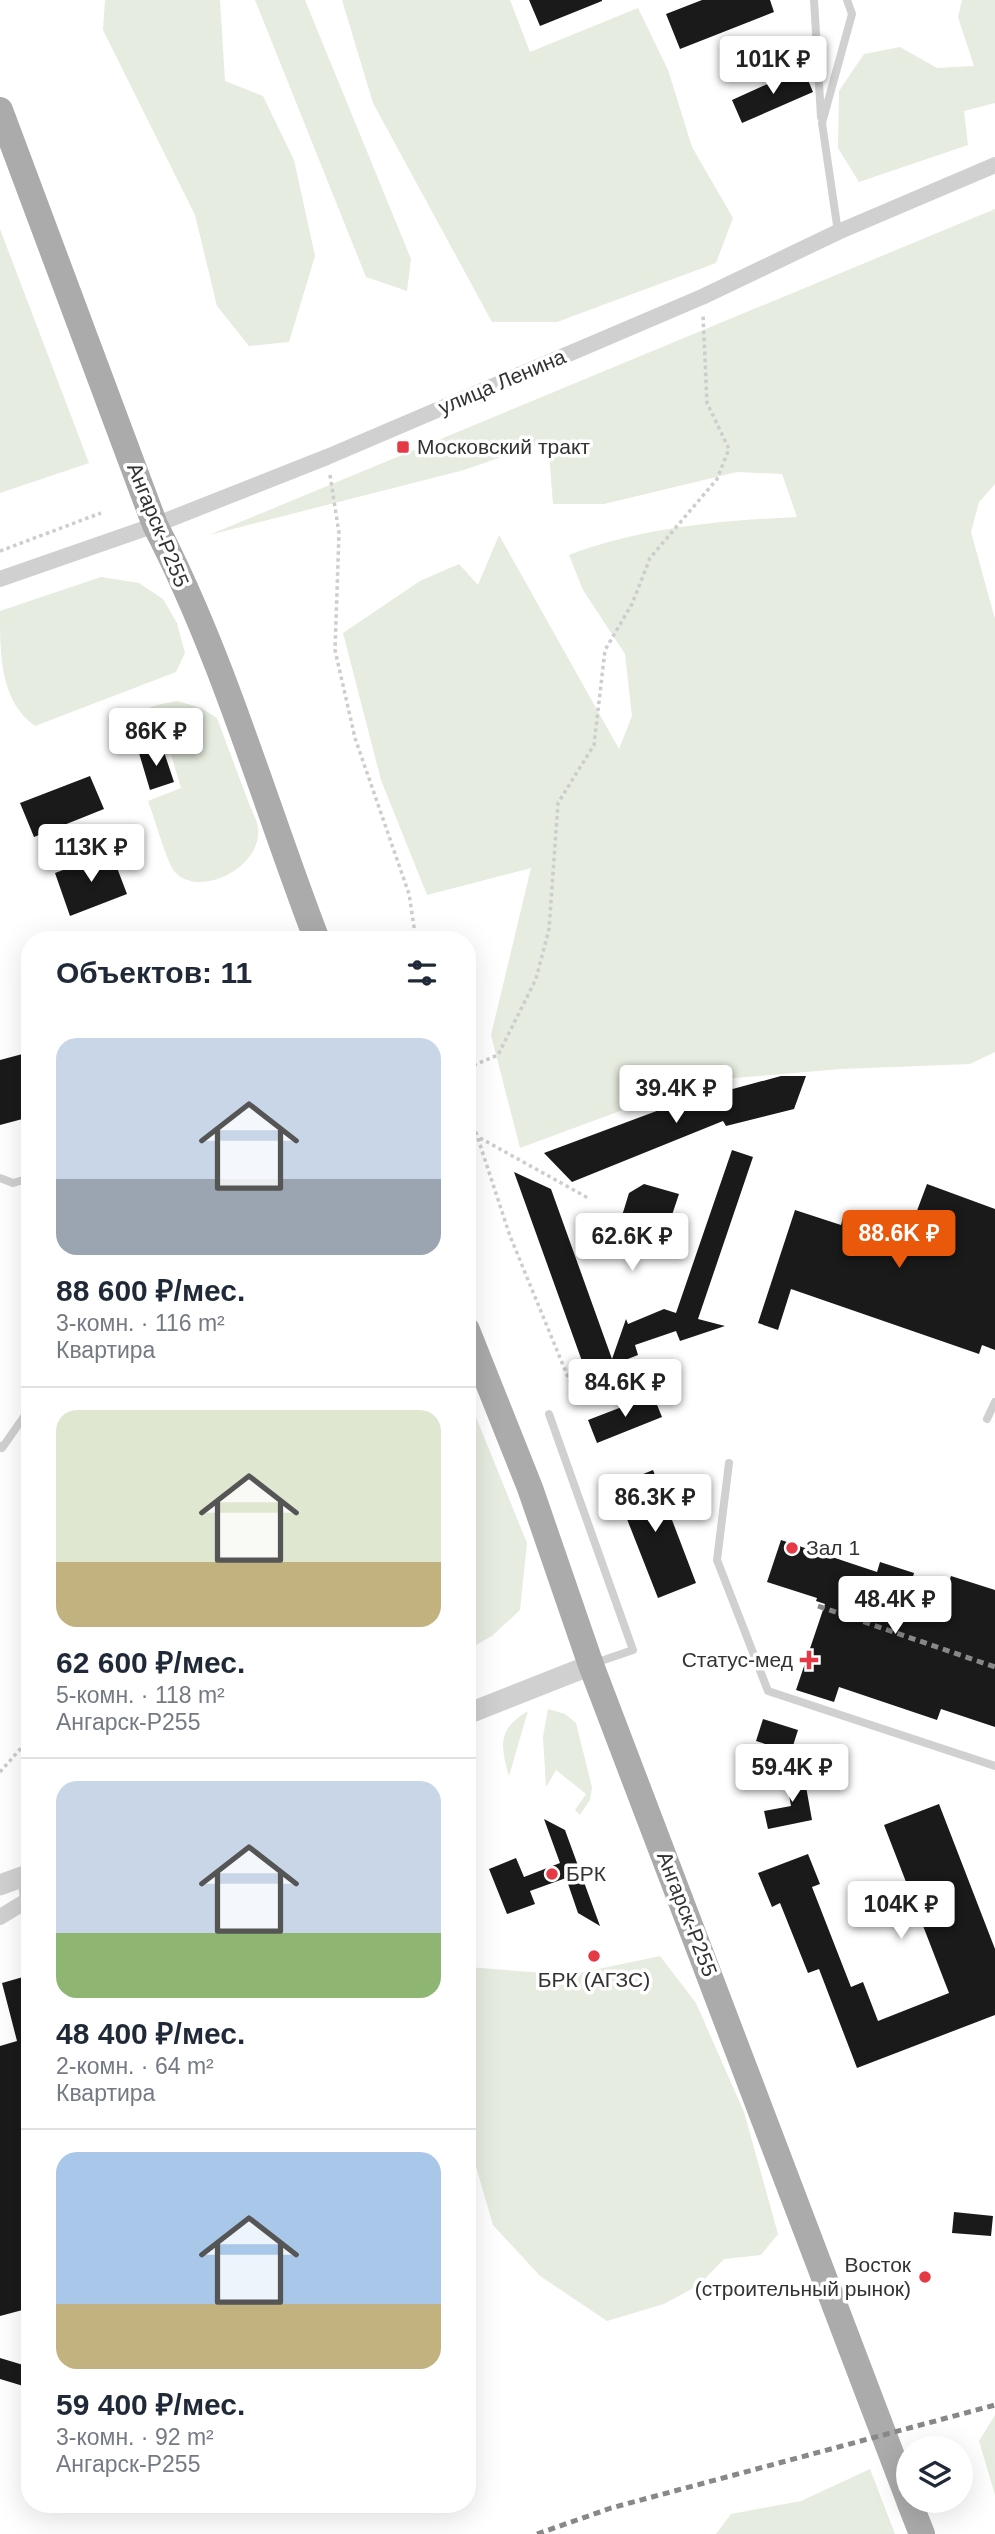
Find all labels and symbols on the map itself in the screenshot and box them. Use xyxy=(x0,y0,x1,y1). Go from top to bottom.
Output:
pin: 101K ₽ xyxy=(716,36,830,96)
street label: улица Ленина xyxy=(435,344,569,419)
place label: Московский тракт xyxy=(417,435,590,458)
marker: Московский тракт xyxy=(395,439,411,455)
street label: Ангарск-Р255 xyxy=(123,459,194,590)
pin: 86K ₽ xyxy=(107,708,205,768)
pin: 113K ₽ xyxy=(34,824,148,884)
pin: 39.4K ₽ xyxy=(611,1066,741,1125)
pin: 88.6K ₽ xyxy=(834,1210,964,1270)
pin: 62.6K ₽ xyxy=(567,1214,697,1273)
pin: 84.6K ₽ xyxy=(560,1360,690,1419)
pin: 86.3K ₽ xyxy=(590,1474,720,1534)
place label: Зал 1 xyxy=(806,1536,860,1559)
marker: Зал 1 xyxy=(784,1540,800,1556)
pin: 48.4K ₽ xyxy=(830,1576,960,1636)
place label: Статус-мед xyxy=(682,1648,793,1671)
marker: Статус-мед xyxy=(799,1650,819,1670)
pin: 59.4K ₽ xyxy=(727,1744,857,1804)
street label: Ангарск-Р255 xyxy=(653,1848,722,1980)
place label: БРК xyxy=(566,1862,607,1885)
marker: БРК xyxy=(544,1866,560,1882)
pin: 104K ₽ xyxy=(844,1882,958,1941)
marker: БРК (АГЗС) xyxy=(586,1948,602,1964)
place label: БРК (АГЗС) xyxy=(538,1968,650,1991)
place label: Восток (строительный рынок) xyxy=(695,2253,912,2300)
marker: Восток (строительный рынок) xyxy=(917,2269,933,2285)

